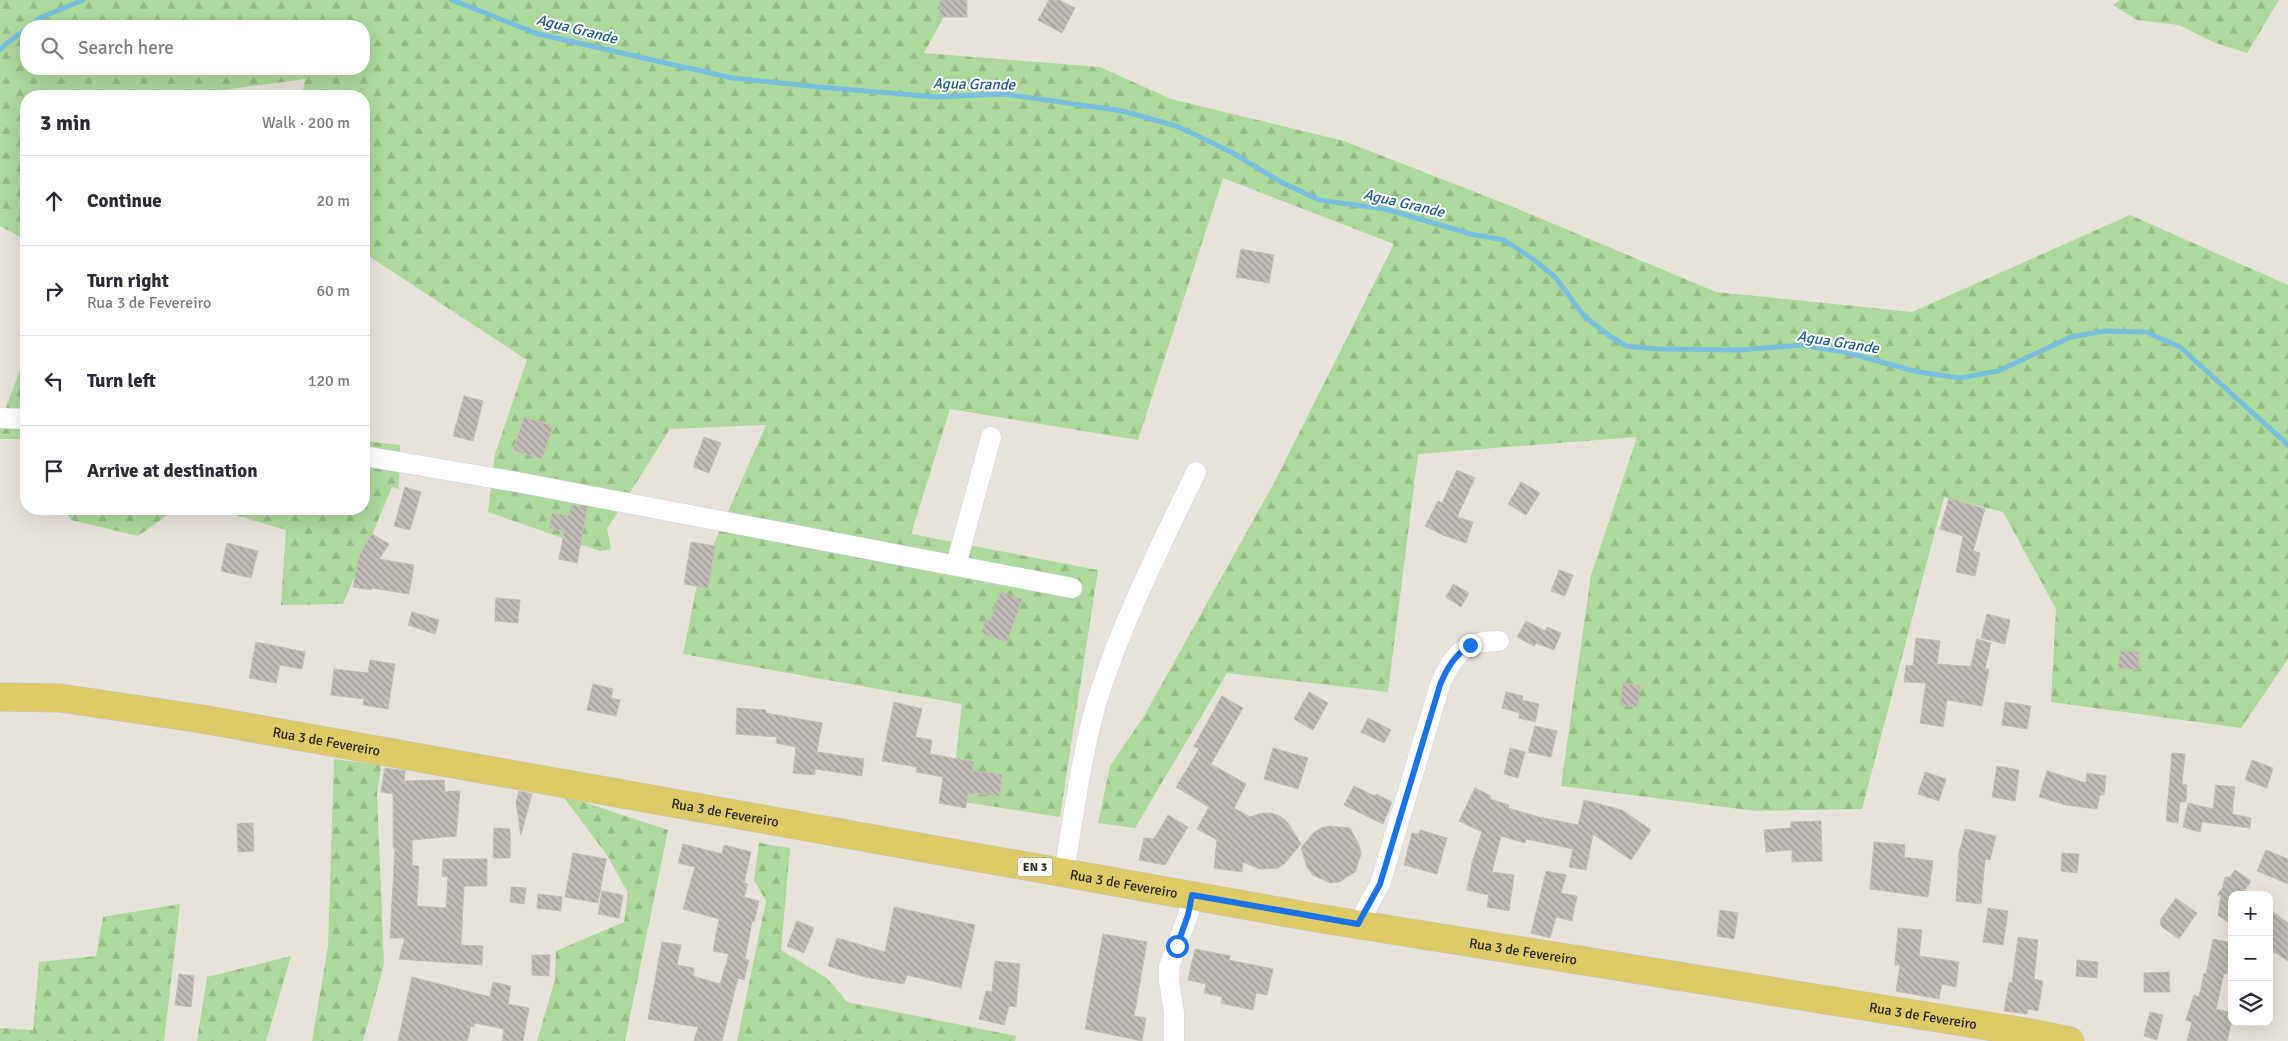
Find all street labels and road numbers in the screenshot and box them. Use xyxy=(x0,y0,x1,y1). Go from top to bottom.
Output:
street label: Rua 3 de Fevereiro xyxy=(271,723,382,759)
street label: Rua 3 de Fevereiro xyxy=(670,794,780,830)
road number: EN 3 xyxy=(1018,858,1052,876)
street label: Rua 3 de Fevereiro xyxy=(1069,866,1179,902)
street label: Rua 3 de Fevereiro xyxy=(1468,934,1578,968)
street label: Rua 3 de Fevereiro xyxy=(1868,999,1978,1033)

